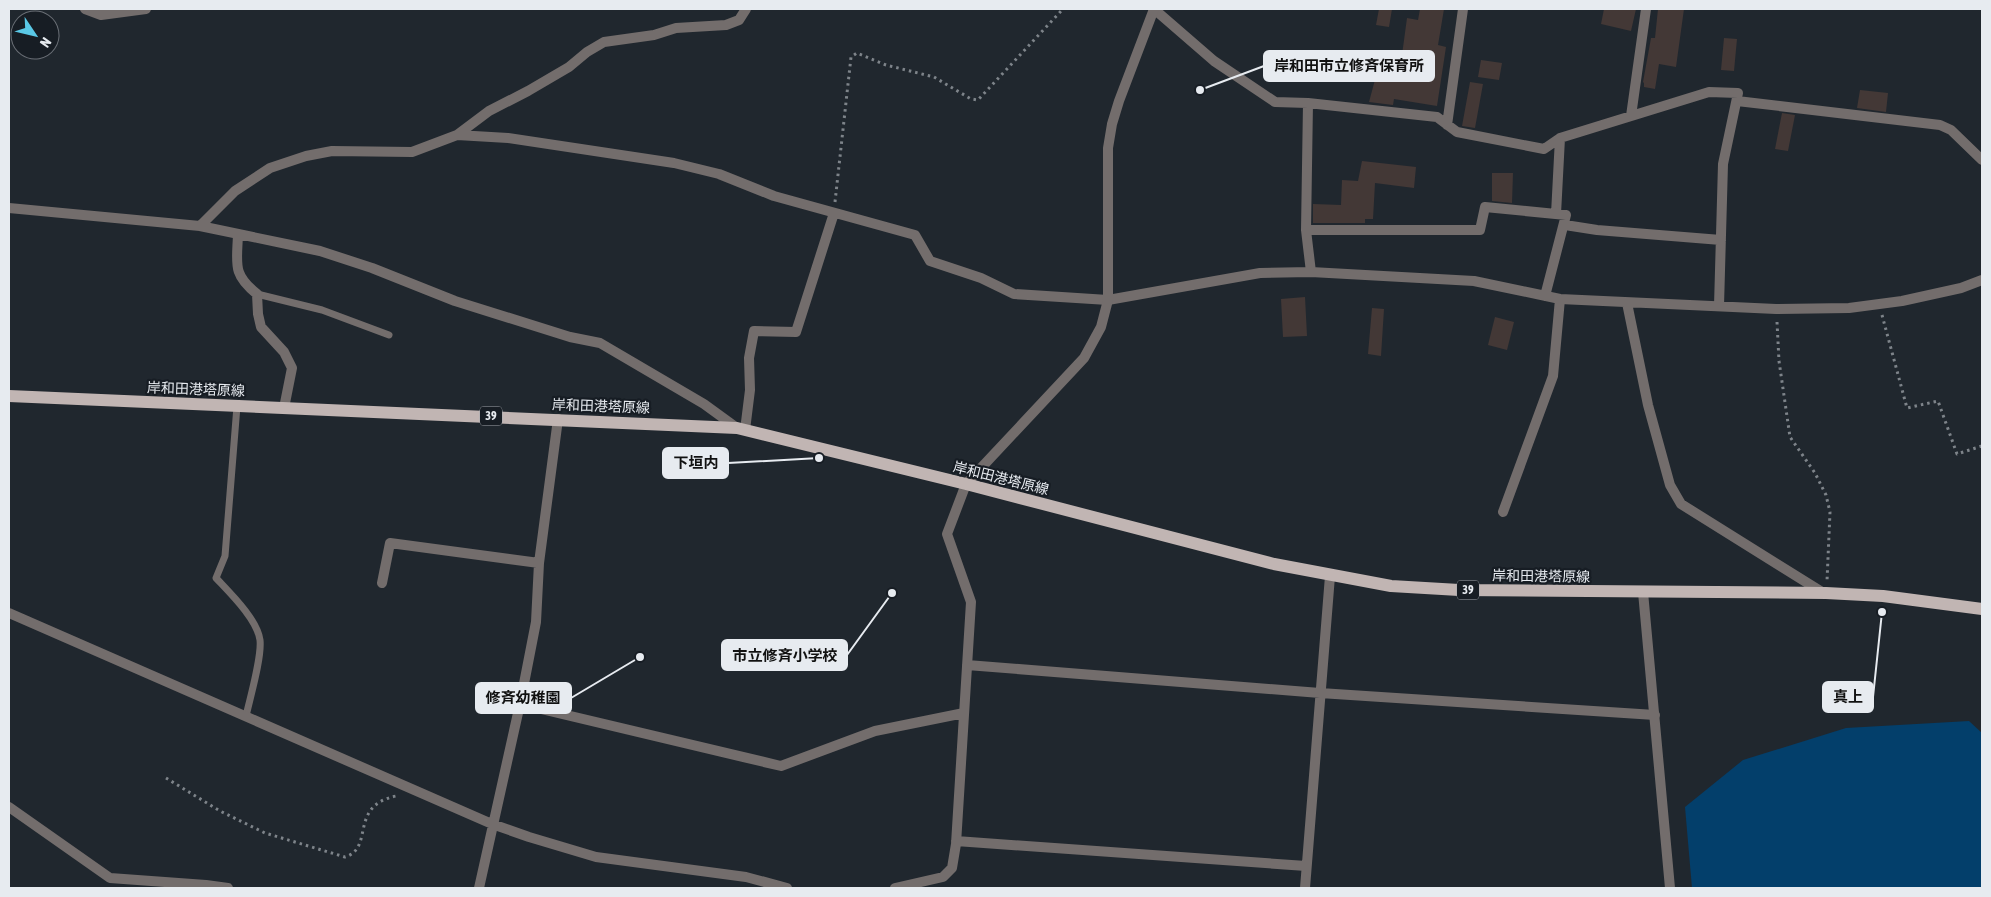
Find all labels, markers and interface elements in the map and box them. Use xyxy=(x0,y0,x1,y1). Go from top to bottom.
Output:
north arrow xyxy=(10,10,60,60)
text: N xyxy=(37,34,55,50)
callout: 岸和田市立修斉保育所 xyxy=(1264,51,1434,81)
text: 岸和田市立修斉保育所 xyxy=(1274,57,1424,74)
street label: 岸和田港塔原線 xyxy=(147,379,245,399)
street label: 岸和田港塔原線 xyxy=(552,396,650,416)
road number: 39 xyxy=(480,406,502,426)
callout: 下垣内 xyxy=(663,448,728,478)
text: 下垣内 xyxy=(673,454,719,471)
street label: 岸和田港塔原線 xyxy=(952,458,1050,498)
street label: 岸和田港塔原線 xyxy=(1492,567,1590,585)
road number: 39 xyxy=(1457,580,1479,600)
callout: 市立修斉小学校 xyxy=(722,640,847,670)
text: 市立修斉小学校 xyxy=(732,647,838,664)
callout: 真上 xyxy=(1823,682,1873,712)
callout: 修斉幼稚園 xyxy=(476,683,571,713)
text: 真上 xyxy=(1833,688,1863,705)
text: 修斉幼稚園 xyxy=(485,689,561,706)

